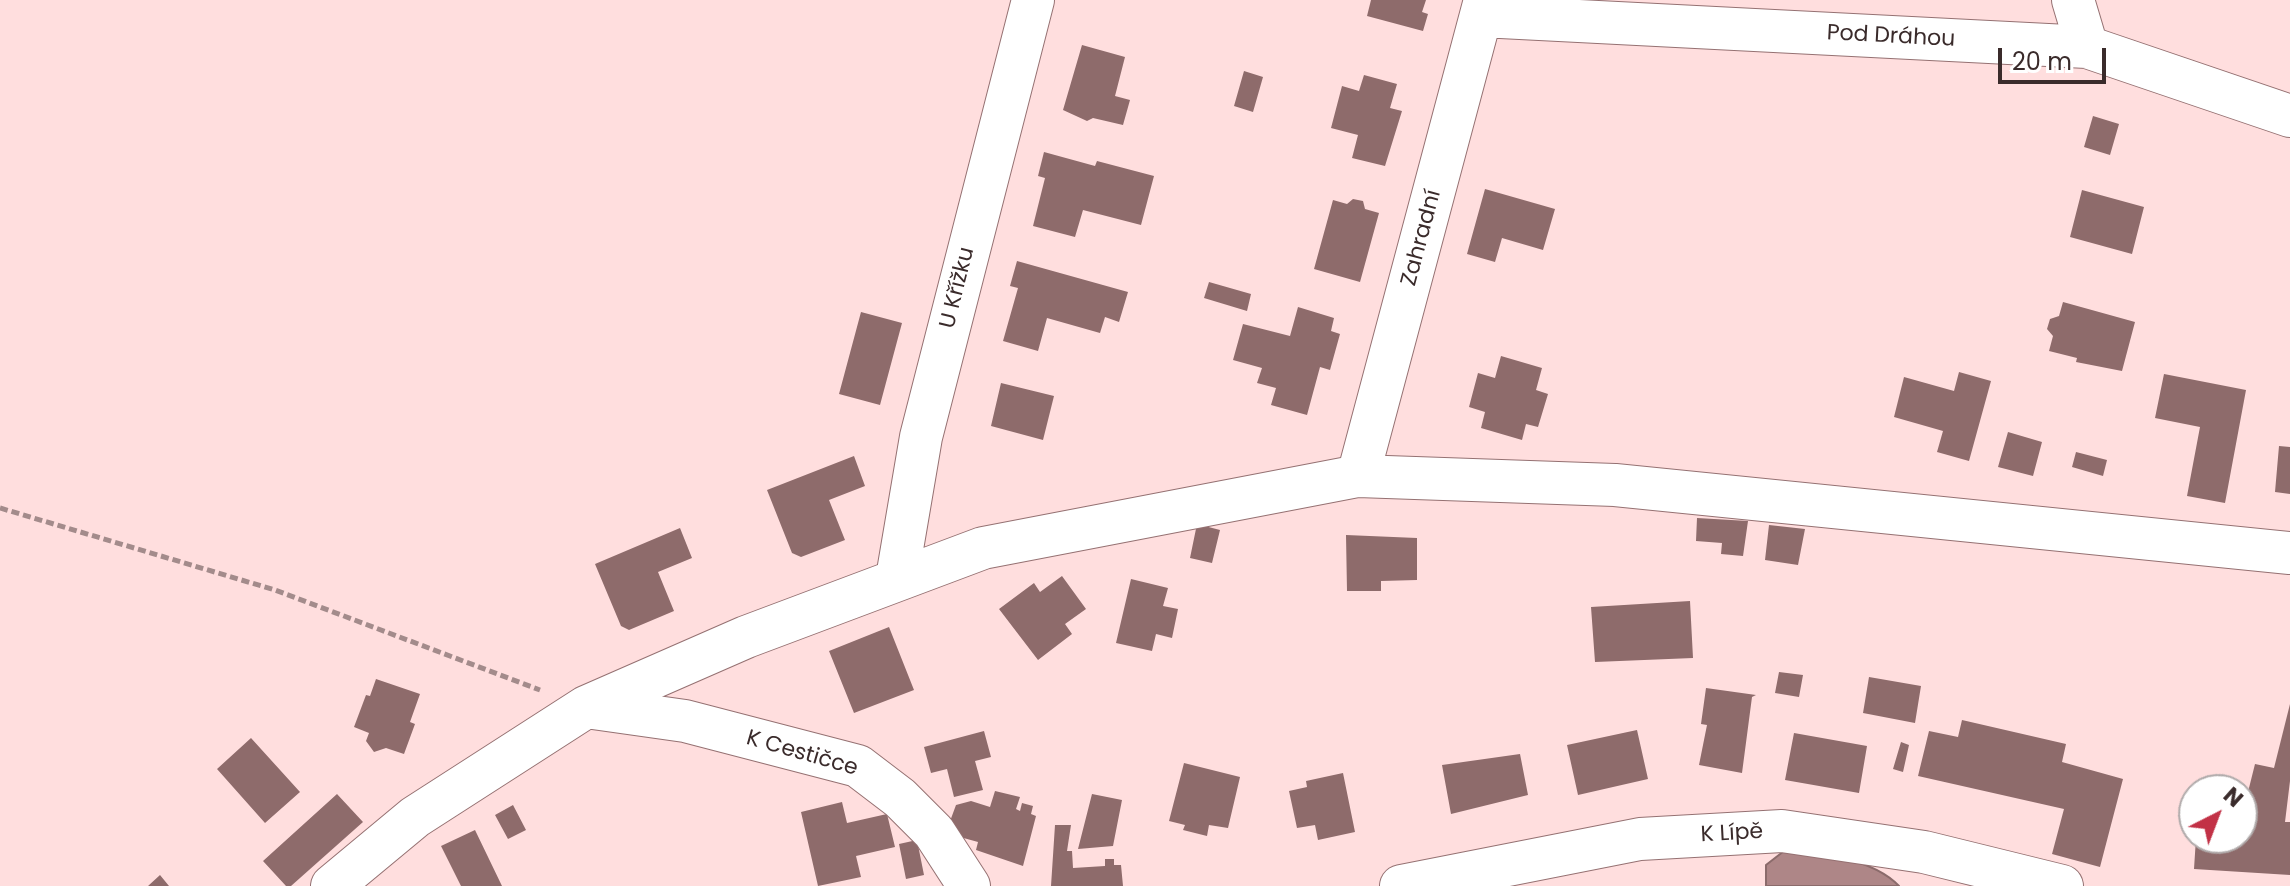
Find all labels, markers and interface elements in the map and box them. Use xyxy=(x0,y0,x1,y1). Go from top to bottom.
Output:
street label: Pod Dráhou xyxy=(1826,20,1956,54)
scale bar xyxy=(2002,32,2110,82)
text: 20 m xyxy=(2012,45,2072,78)
street label: Zahradní xyxy=(1397,187,1447,289)
street label: U Křížku xyxy=(935,245,981,331)
street label: K Cestičce xyxy=(743,725,861,783)
north arrow xyxy=(2178,774,2258,854)
text: N xyxy=(2217,780,2250,814)
street label: K Lípě xyxy=(1700,819,1764,849)

